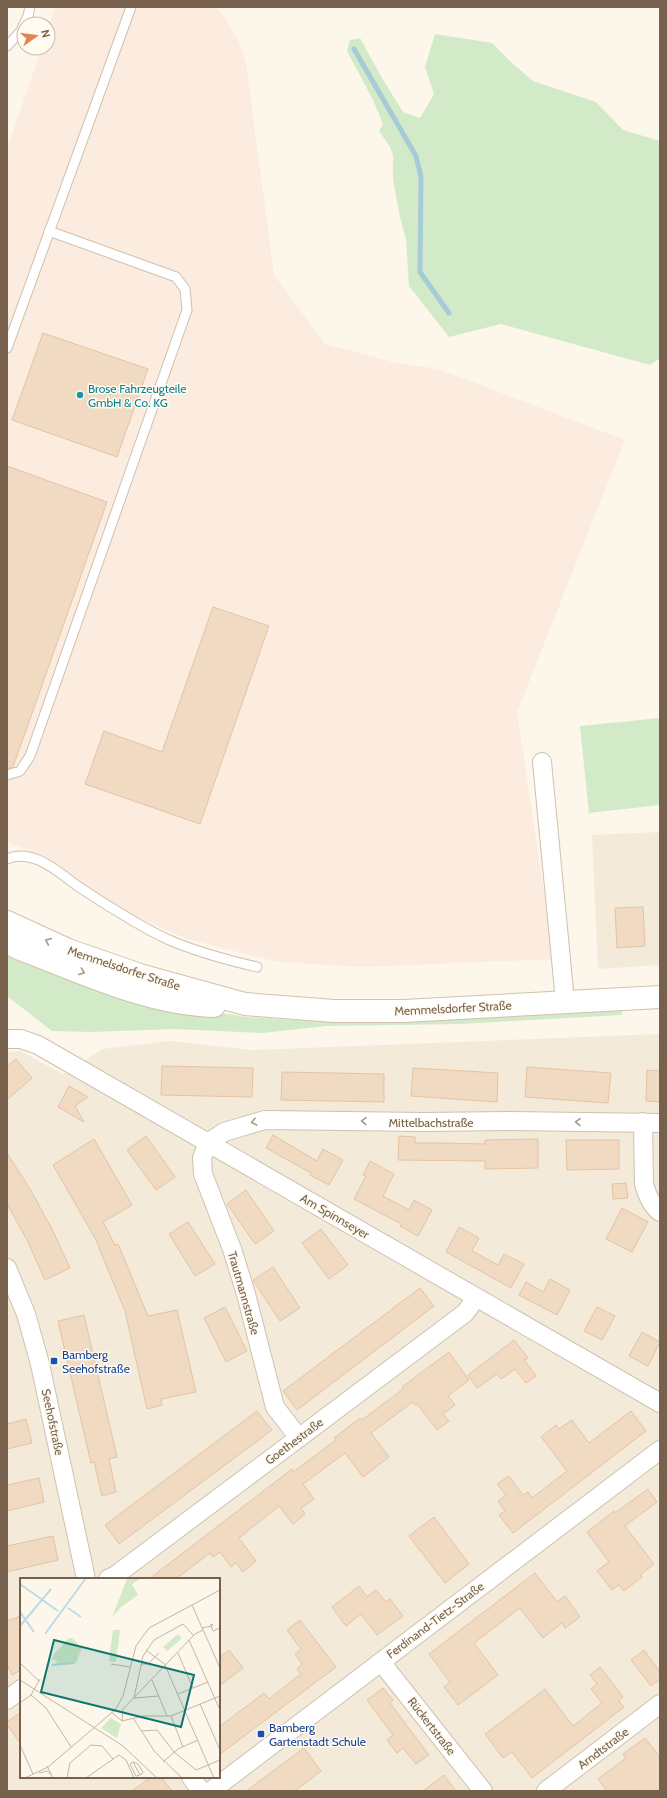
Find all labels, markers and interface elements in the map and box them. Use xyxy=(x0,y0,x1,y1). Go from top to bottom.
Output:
north arrow xyxy=(16,16,56,56)
text: N xyxy=(38,28,53,39)
place label: Brose Fahrzeugteile GmbH & Co. KG xyxy=(88,381,186,410)
marker: Brose Fahrzeugteile GmbH & Co. KG xyxy=(75,390,85,400)
one-way arrow xyxy=(45,938,53,946)
street label: Memmelsdorfer Straße xyxy=(66,943,182,993)
one-way arrow xyxy=(79,968,86,976)
street label: Memmelsdorfer Straße xyxy=(394,997,512,1019)
street label: Mittelbachstraße xyxy=(388,1115,474,1130)
one-way arrow xyxy=(361,1117,367,1125)
one-way arrow xyxy=(251,1118,258,1126)
one-way arrow xyxy=(575,1118,581,1126)
street label: Am Spinnseyer xyxy=(298,1190,372,1242)
street label: Trautmannstraße xyxy=(225,1249,263,1337)
place label: Bamberg Seehofstraße xyxy=(62,1347,130,1376)
marker: Bamberg Seehofstraße xyxy=(49,1356,59,1366)
street label: Seehofstraße xyxy=(39,1387,67,1457)
street label: Goethestraße xyxy=(262,1414,326,1468)
inset map xyxy=(20,1578,220,1778)
street label: Ferdinand-Tietz-Straße xyxy=(383,1579,487,1661)
street label: Rückertstraße xyxy=(405,1694,459,1758)
place label: Bamberg Gartenstadt Schule xyxy=(269,1720,366,1749)
street label: Arndtstraße xyxy=(574,1724,632,1772)
marker: Bamberg Gartenstadt Schule xyxy=(256,1729,266,1739)

